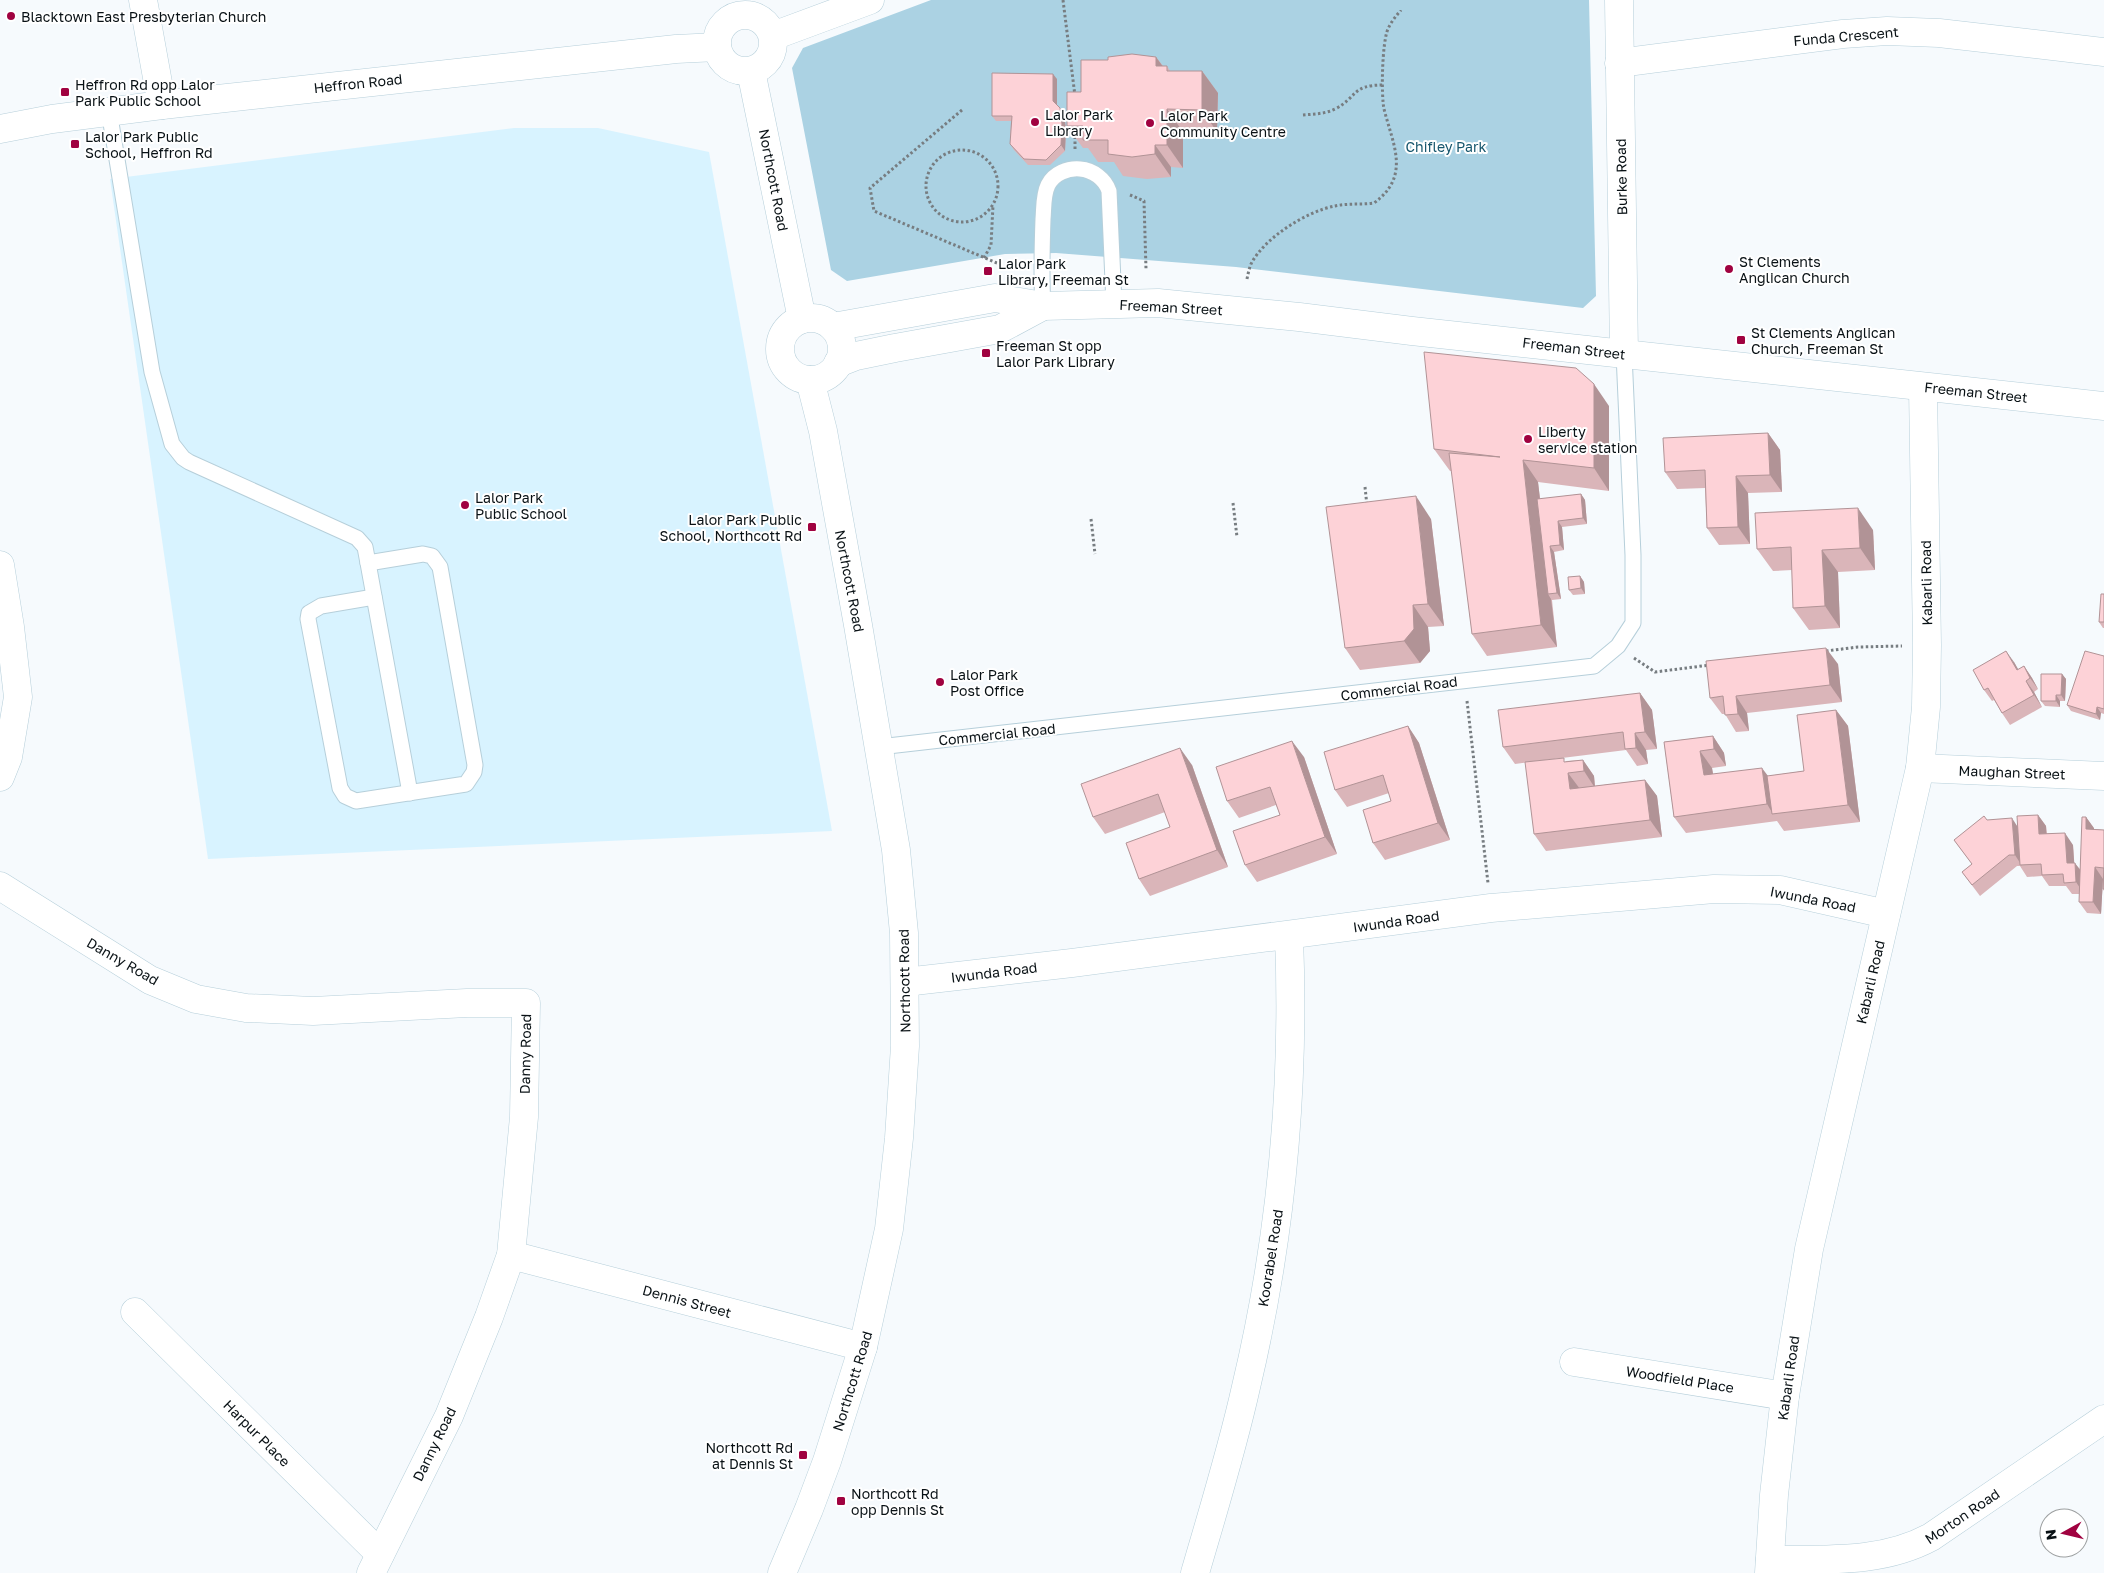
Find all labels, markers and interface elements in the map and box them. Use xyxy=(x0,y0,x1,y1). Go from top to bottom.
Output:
place label: Blacktown East Presbyterian Church xyxy=(21,8,266,25)
marker: Blacktown East Presbyterian Church xyxy=(5,10,17,22)
street label: Funda Crescent xyxy=(1793,23,1899,49)
street label: Heffron Road xyxy=(313,70,403,96)
place label: Heffron Rd opp Lalor Park Public School xyxy=(75,76,215,109)
marker: Heffron Rd opp Lalor Park Public School xyxy=(59,86,71,98)
place label: Lalor Park Library xyxy=(1045,106,1113,139)
place label: Lalor Park Community Centre xyxy=(1160,107,1286,140)
marker: Lalor Park Library xyxy=(1029,116,1041,128)
marker: Lalor Park Community Centre xyxy=(1144,117,1156,129)
street label: Northcott Road xyxy=(756,127,792,233)
place label: Lalor Park Public School, Heffron Rd xyxy=(85,128,213,161)
marker: Lalor Park Public School, Heffron Rd xyxy=(69,138,81,150)
park label: Chifley Park xyxy=(1406,138,1486,155)
street label: Burke Road xyxy=(1612,138,1630,216)
place label: St Clements Anglican Church xyxy=(1739,253,1850,286)
place label: Lalor Park Library, Freeman St xyxy=(998,255,1129,288)
marker: St Clements Anglican Church xyxy=(1723,263,1735,275)
marker: Lalor Park Library, Freeman St xyxy=(982,265,994,277)
street label: Freeman Street xyxy=(1119,296,1223,318)
place label: St Clements Anglican Church, Freeman St xyxy=(1751,324,1895,357)
street label: Freeman Street xyxy=(1521,333,1627,363)
marker: St Clements Anglican Church, Freeman St xyxy=(1735,334,1747,346)
place label: Freeman St opp Lalor Park Library xyxy=(996,337,1115,370)
marker: Freeman St opp Lalor Park Library xyxy=(980,347,992,359)
street label: Freeman Street xyxy=(1924,378,2028,406)
place label: Liberty service station xyxy=(1538,423,1637,456)
marker: Liberty service station xyxy=(1522,433,1534,445)
place label: Lalor Park Public School xyxy=(475,489,567,522)
marker: Lalor Park Public School xyxy=(459,499,471,511)
place label: Lalor Park Public School, Northcott Rd xyxy=(660,511,802,544)
marker: Lalor Park Public School, Northcott Rd xyxy=(806,521,818,533)
street label: Northcott Road xyxy=(832,528,868,634)
street label: Kabarli Road xyxy=(1917,540,1935,626)
place label: Lalor Park Post Office xyxy=(950,666,1024,699)
street label: Commercial Road xyxy=(1340,672,1458,704)
marker: Lalor Park Post Office xyxy=(934,676,946,688)
street label: Commercial Road xyxy=(938,719,1056,749)
street label: Maughan Street xyxy=(1958,762,2066,782)
street label: Iwunda Road xyxy=(1769,882,1857,916)
street label: Iwunda Road xyxy=(1352,907,1440,935)
street label: Northcott Road xyxy=(895,929,913,1033)
street label: Danny Road xyxy=(84,934,162,988)
street label: Kabarli Road xyxy=(1852,938,1888,1026)
street label: Iwunda Road xyxy=(950,958,1038,986)
street label: Danny Road xyxy=(516,1014,534,1094)
street label: Koorabel Road xyxy=(1254,1208,1286,1308)
street label: Dennis Street xyxy=(641,1281,733,1321)
street label: Northcott Road xyxy=(829,1329,875,1433)
street label: Kabarli Road xyxy=(1774,1335,1802,1421)
street label: Woodfield Place xyxy=(1625,1362,1735,1396)
street label: Harpur Place xyxy=(220,1396,294,1470)
street label: Danny Road xyxy=(409,1404,459,1484)
place label: Northcott Rd at Dennis St xyxy=(705,1439,793,1472)
marker: Northcott Rd at Dennis St xyxy=(797,1449,809,1461)
place label: Northcott Rd opp Dennis St xyxy=(851,1485,944,1518)
street label: Morton Road xyxy=(1921,1485,2003,1547)
marker: Northcott Rd opp Dennis St xyxy=(835,1495,847,1507)
north arrow xyxy=(2039,1508,2089,1558)
text: N xyxy=(2041,1528,2060,1541)

